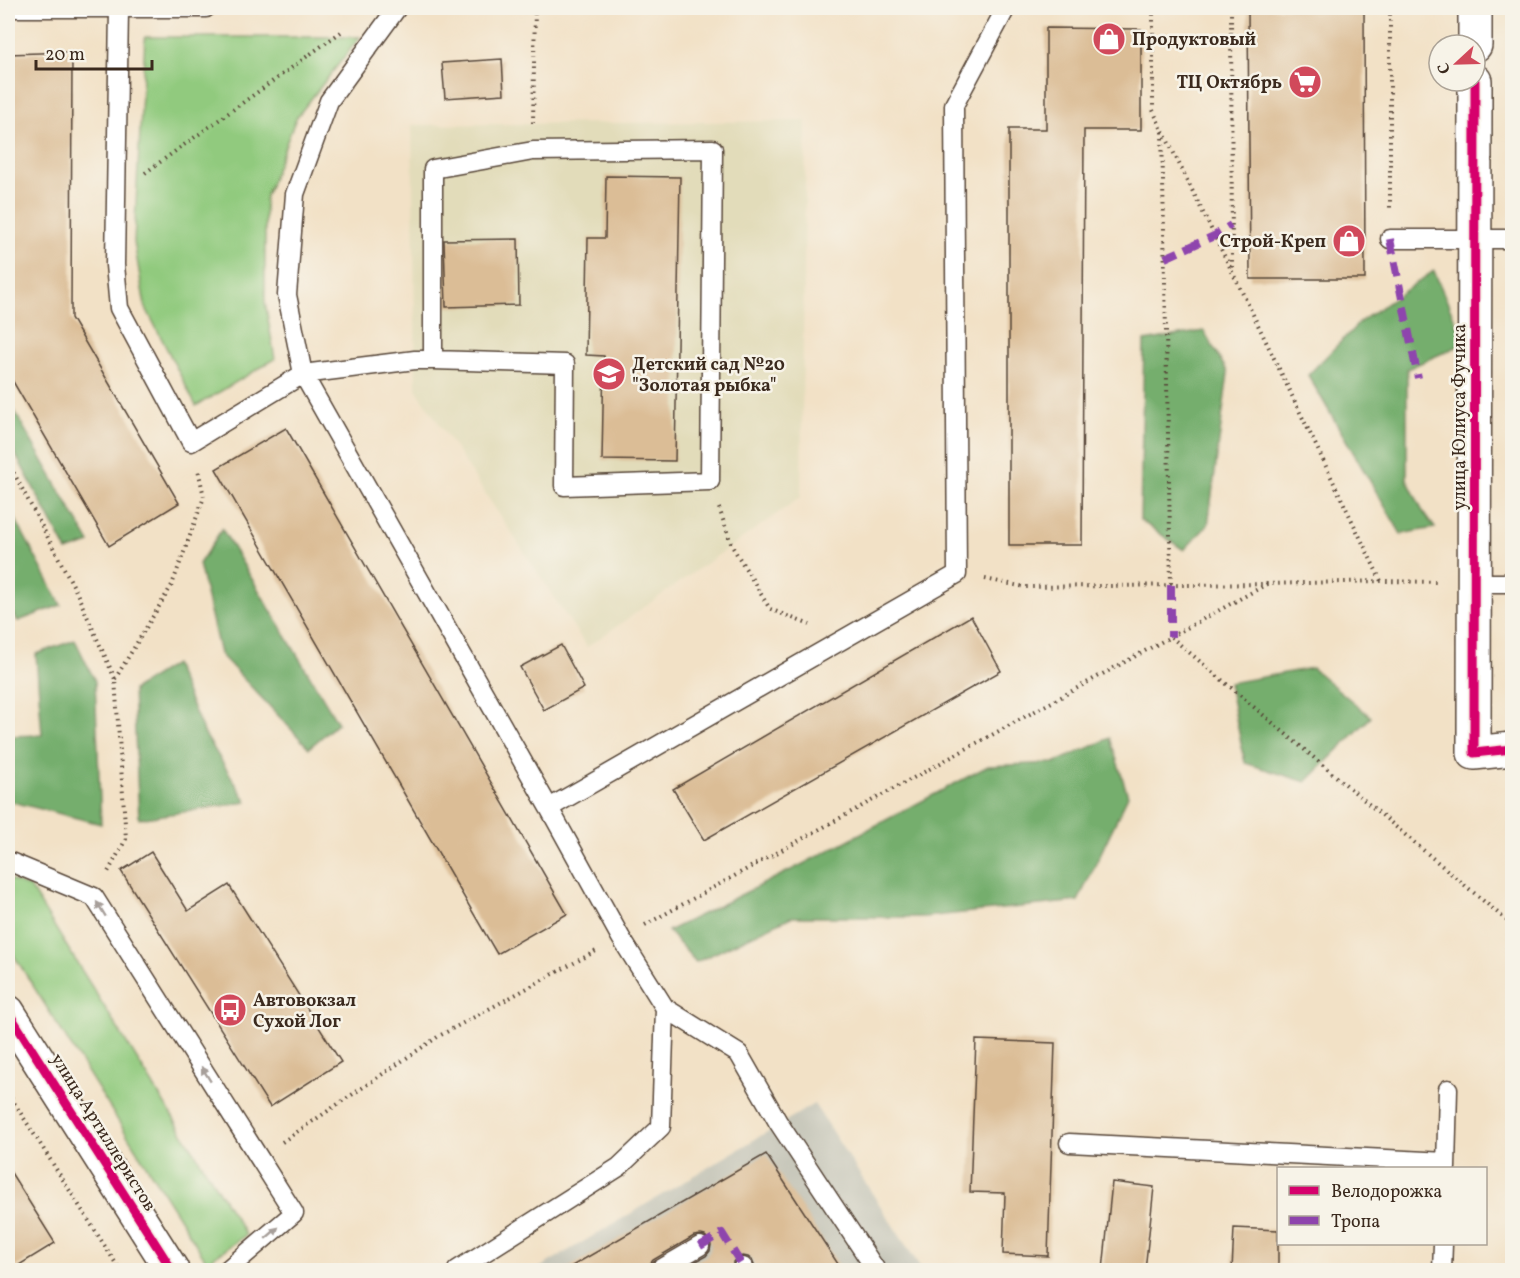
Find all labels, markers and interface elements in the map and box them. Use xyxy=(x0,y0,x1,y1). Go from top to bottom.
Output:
shop icon: Продуктовый xyxy=(1091,21,1127,57)
place label: Продуктовый xyxy=(1132,28,1256,53)
scale bar xyxy=(36,33,152,71)
north arrow xyxy=(1427,33,1487,93)
text: 20 m xyxy=(45,43,85,68)
text: С xyxy=(1433,59,1457,77)
supermarket icon: ТЦ Октябрь xyxy=(1287,64,1323,100)
place label: ТЦ Октябрь xyxy=(1176,71,1282,96)
shop icon: Строй-Креп xyxy=(1331,223,1367,259)
place label: Строй-Креп xyxy=(1220,230,1326,255)
street label: улица Юлиуса Фучика xyxy=(1448,324,1473,510)
place label: Детский сад №20 "Золотая рыбка" xyxy=(632,353,785,399)
school or university icon: Детский сад №20 "Золотая рыбка" xyxy=(591,356,627,392)
one-way arrow xyxy=(96,901,107,917)
place label: Автовокзал Сухой Лог xyxy=(253,989,356,1035)
bus stop icon: Автовокзал Сухой Лог xyxy=(212,992,248,1028)
street label: улица Артиллеристов xyxy=(44,1049,162,1217)
one-way arrow xyxy=(201,1066,212,1082)
legend xyxy=(1277,1167,1487,1245)
text: Велодорожка xyxy=(1331,1180,1442,1205)
text: Тропа xyxy=(1331,1210,1380,1235)
one-way arrow xyxy=(264,1227,279,1240)

